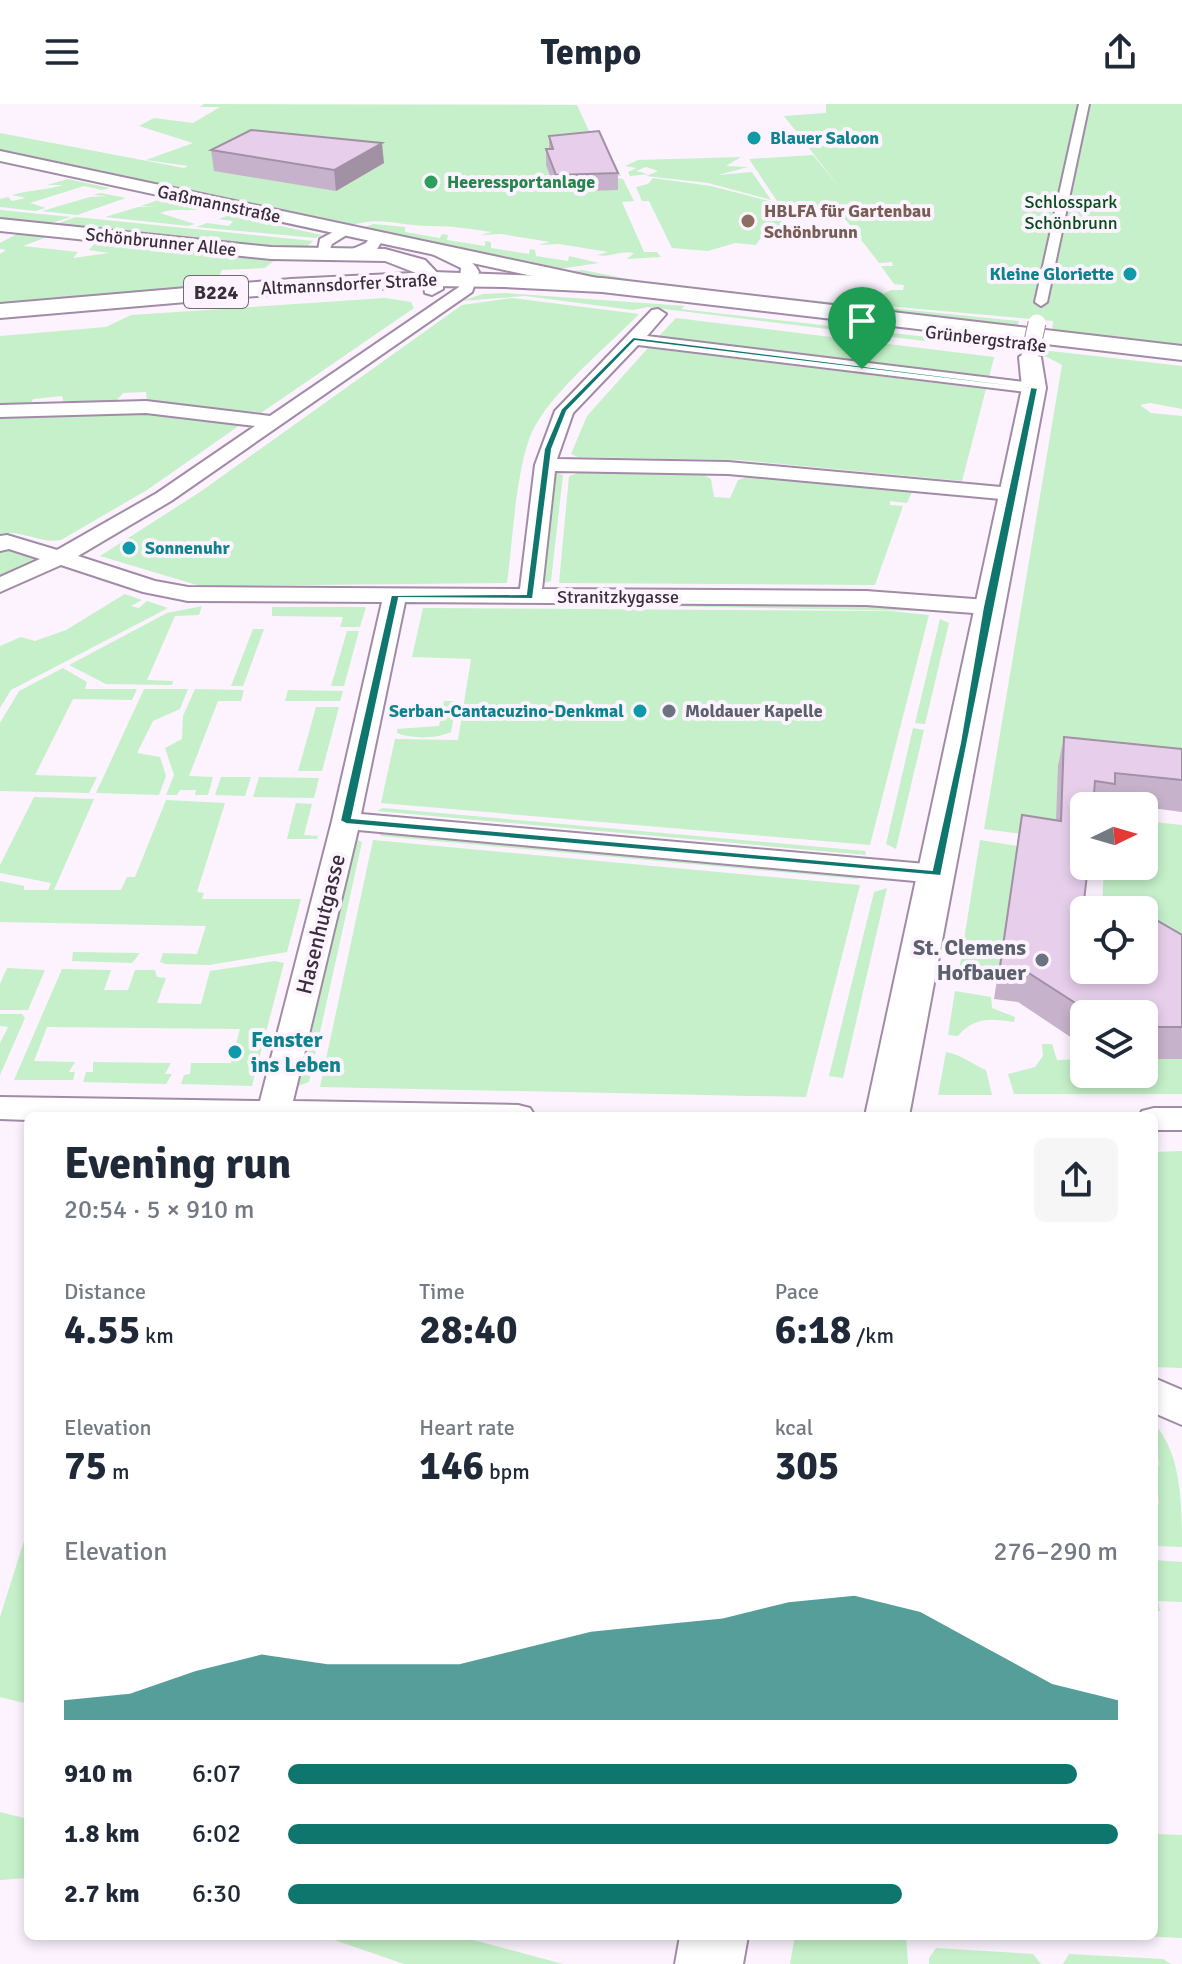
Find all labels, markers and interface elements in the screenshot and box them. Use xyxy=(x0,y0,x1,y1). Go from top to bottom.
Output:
icon: menu xyxy=(40,30,84,74)
text: Tempo xyxy=(541,30,641,75)
icon: share xyxy=(1098,30,1142,74)
place label: Blauer Saloon xyxy=(770,127,879,149)
marker: Blauer Saloon xyxy=(745,129,763,147)
place label: Heeressportanlage xyxy=(447,171,595,193)
marker: Heeressportanlage xyxy=(422,173,440,191)
street label: Gaßmannstraße xyxy=(155,180,283,228)
park label: Schlosspark Schönbrunn xyxy=(1024,191,1118,234)
place label: HBLFA für Gartenbau Schönbrunn xyxy=(764,200,931,243)
marker: HBLFA für Gartenbau Schönbrunn xyxy=(739,212,757,230)
street label: Schönbrunner Allee xyxy=(84,223,238,261)
place label: Kleine Gloriette xyxy=(990,263,1114,285)
marker: Kleine Gloriette xyxy=(1121,265,1139,283)
street label: Altmannsdorfer Straße xyxy=(260,268,438,300)
road number: B224 xyxy=(184,276,248,308)
pin xyxy=(828,287,896,369)
icon: arrive xyxy=(840,299,884,343)
street label: Grünbergstraße xyxy=(924,321,1048,357)
place label: Sonnenuhr xyxy=(145,537,231,559)
marker: Sonnenuhr xyxy=(120,539,138,557)
street label: Stranitzkygasse xyxy=(557,586,679,608)
place label: Serban-Cantacuzino-Denkmal xyxy=(389,700,624,722)
place label: Moldauer Kapelle xyxy=(685,700,823,722)
marker: Serban-Cantacuzino-Denkmal xyxy=(631,702,649,720)
marker: Moldauer Kapelle xyxy=(660,702,678,720)
north arrow xyxy=(1070,792,1158,880)
map controls xyxy=(1070,792,1158,1088)
street label: Hasenhutgasse xyxy=(290,851,351,997)
button: locate xyxy=(1070,896,1158,984)
place label: St. Clemens Hofbauer xyxy=(913,934,1026,986)
marker: St. Clemens Hofbauer xyxy=(1033,951,1051,969)
button: layers xyxy=(1070,1000,1158,1088)
place label: Fenster ins Leben xyxy=(251,1026,341,1078)
marker: Fenster ins Leben xyxy=(226,1043,244,1061)
text: Evening run xyxy=(64,1137,291,1191)
button: share xyxy=(1034,1138,1118,1222)
text: 20:54 · 5 × 910 m xyxy=(64,1194,255,1226)
text: Distance xyxy=(64,1278,146,1305)
text: Time xyxy=(419,1278,465,1305)
text: Pace xyxy=(775,1278,819,1305)
text: 4.55 xyxy=(64,1305,140,1355)
text: 28:40 xyxy=(419,1305,518,1355)
text: 6:18 xyxy=(775,1305,851,1355)
text: km xyxy=(140,1322,174,1349)
text: /km xyxy=(851,1322,894,1349)
text: Elevation xyxy=(64,1414,152,1441)
text: Heart rate xyxy=(419,1414,515,1441)
text: kcal xyxy=(775,1414,813,1441)
text: 75 xyxy=(64,1441,107,1491)
text: 146 xyxy=(419,1441,484,1491)
text: 305 xyxy=(775,1441,839,1491)
text: m xyxy=(107,1458,130,1485)
text: bpm xyxy=(484,1458,530,1485)
text: Elevation xyxy=(64,1536,168,1568)
text: 276–290 m xyxy=(994,1536,1118,1568)
text: 910 m xyxy=(64,1758,133,1790)
text: 6:07 xyxy=(192,1758,241,1790)
text: 1.8 km xyxy=(64,1818,140,1850)
text: 6:02 xyxy=(192,1818,241,1850)
text: 2.7 km xyxy=(64,1878,140,1910)
text: 6:30 xyxy=(192,1878,241,1910)

